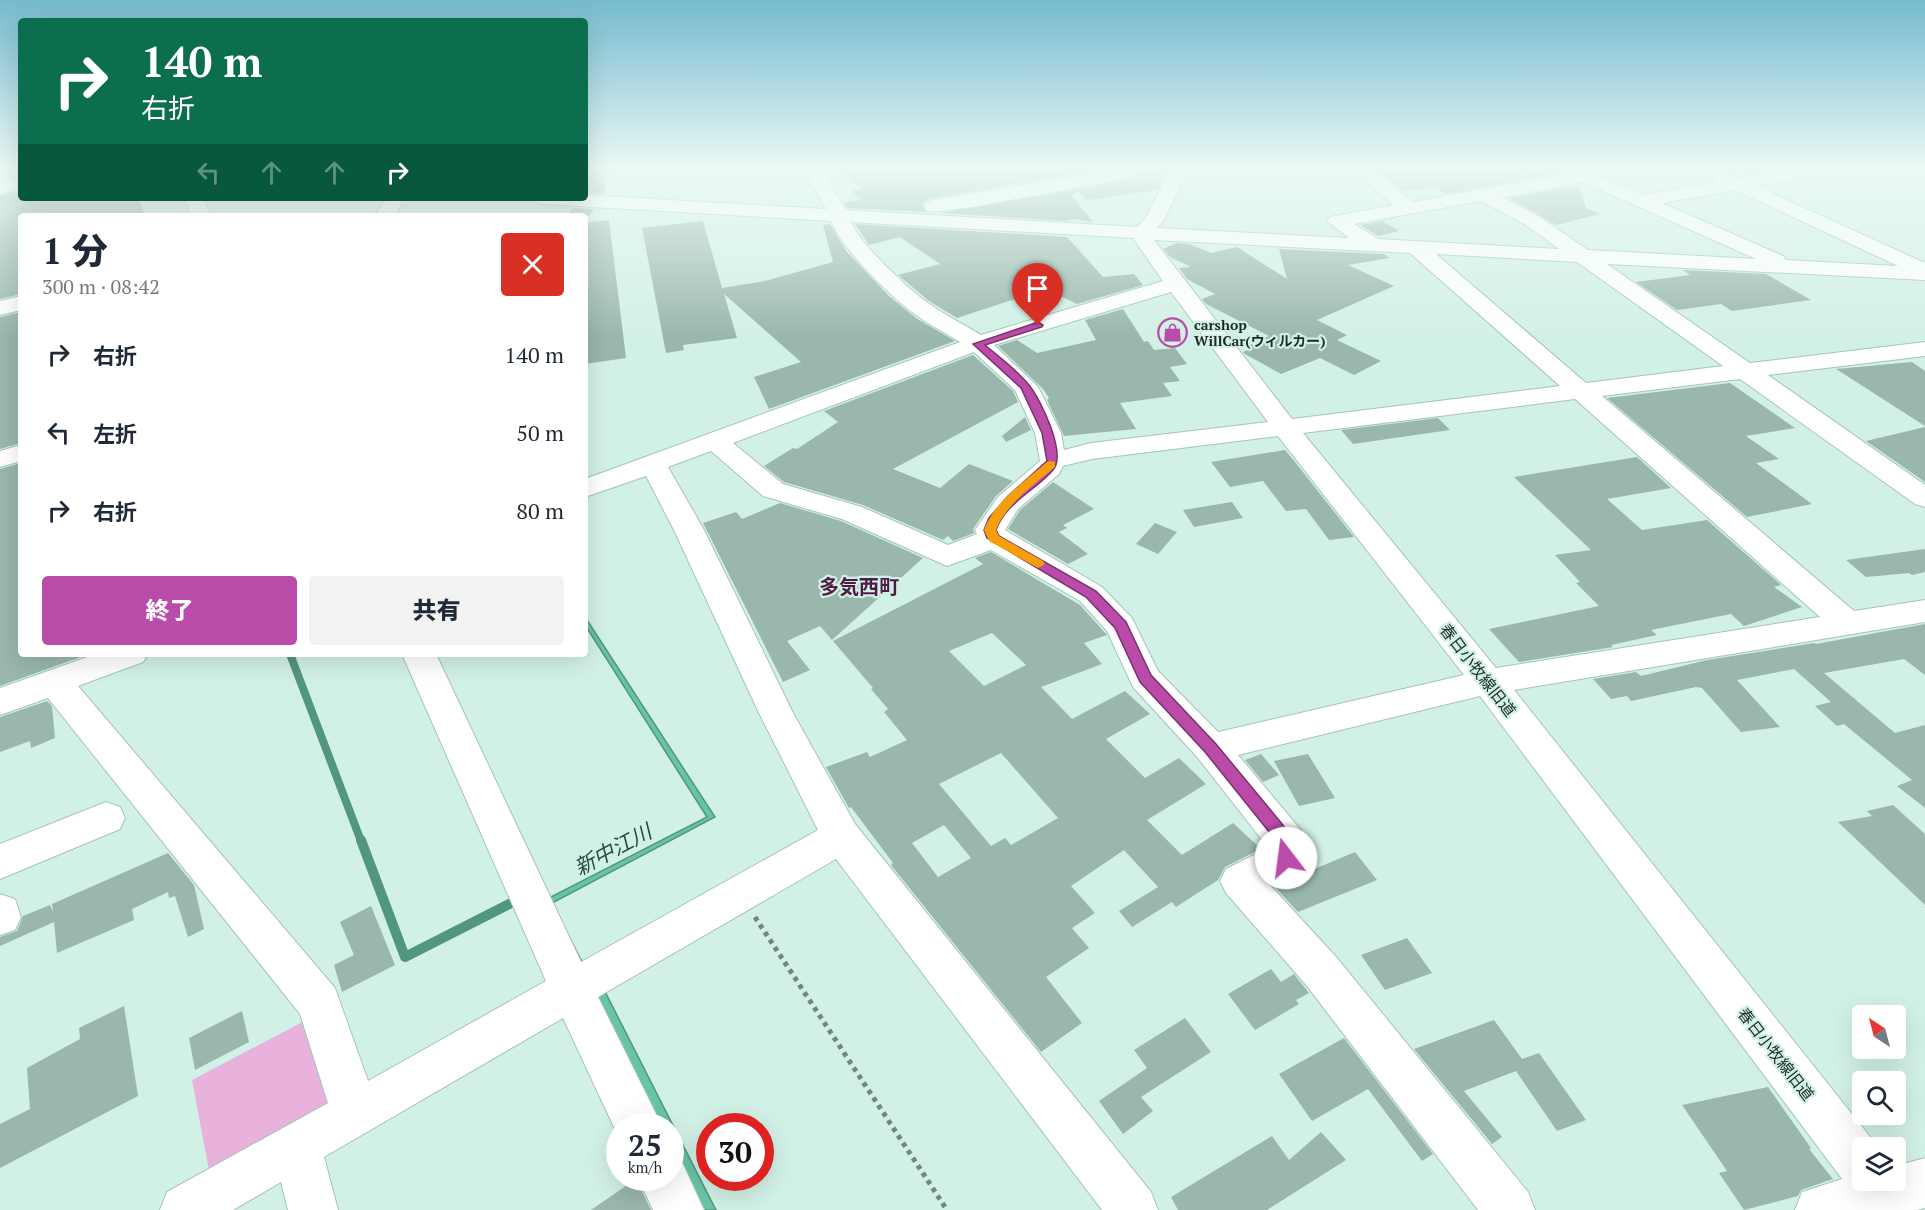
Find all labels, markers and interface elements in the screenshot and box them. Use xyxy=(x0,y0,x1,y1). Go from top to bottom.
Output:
text: 140 m xyxy=(141,33,262,89)
icon: right xyxy=(42,42,120,120)
text: 右折 xyxy=(141,90,195,126)
icon: left xyxy=(192,156,225,189)
icon: ahead xyxy=(255,156,288,189)
icon: ahead xyxy=(318,156,351,189)
icon: right xyxy=(381,156,414,189)
text: 1 分 xyxy=(42,227,108,274)
button: close xyxy=(501,233,564,296)
pin xyxy=(1012,263,1063,325)
icon: arrive xyxy=(1021,272,1054,305)
text: 300 m · 08:42 xyxy=(42,273,160,300)
place label: carshop WillCar(ウィルカー) xyxy=(1194,315,1325,350)
shop icon: carshop WillCar(ウィルカー) xyxy=(1157,317,1189,349)
icon: right xyxy=(42,338,75,371)
text: 140 m xyxy=(504,340,564,369)
text: 右折 xyxy=(93,341,137,370)
icon: left xyxy=(42,416,75,449)
text: 50 m xyxy=(516,418,564,447)
text: 左折 xyxy=(93,419,137,448)
icon: right xyxy=(42,494,75,527)
text: 80 m xyxy=(516,496,564,525)
text: 右折 xyxy=(93,497,137,526)
district label: 多気西町 xyxy=(819,573,899,600)
button: 終了 xyxy=(42,576,297,645)
button: 共有 xyxy=(309,576,564,645)
street label: 春日小牧線旧道 xyxy=(1435,619,1521,721)
water label: 新中江川 xyxy=(569,816,658,881)
position arrow xyxy=(1254,826,1318,890)
street label: 春日小牧線旧道 xyxy=(1733,1003,1819,1105)
north arrow xyxy=(1852,1005,1906,1059)
map controls xyxy=(1852,1005,1906,1191)
button: search xyxy=(1852,1071,1906,1125)
speed limit sign: 30 xyxy=(696,1113,774,1191)
text: 25 xyxy=(628,1125,662,1165)
button: layers xyxy=(1852,1137,1906,1191)
text: km/h xyxy=(628,1157,662,1177)

